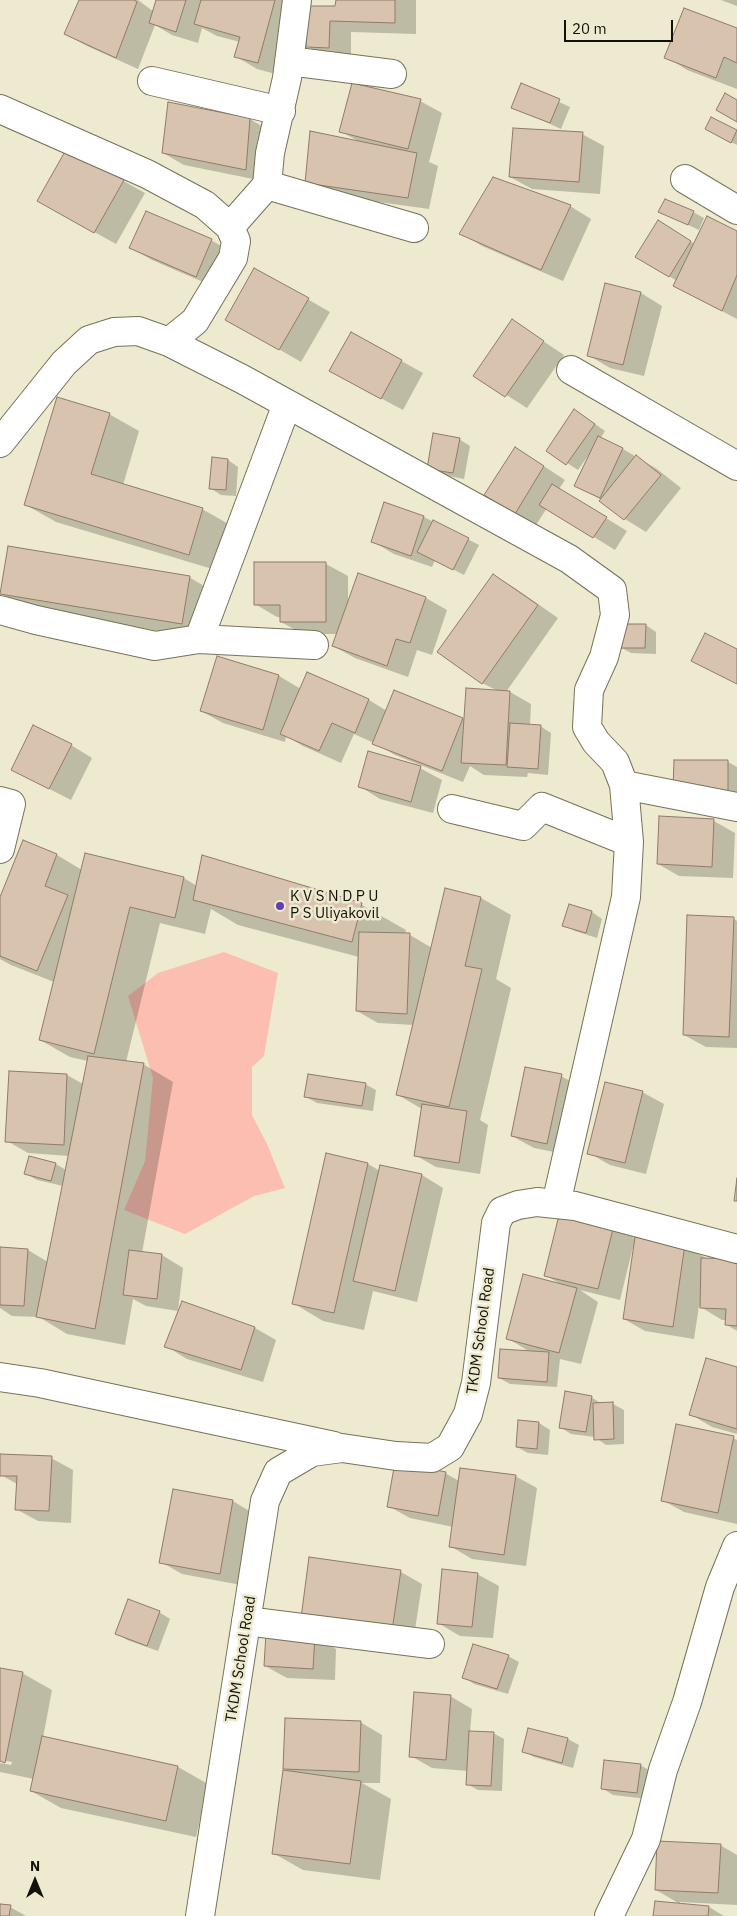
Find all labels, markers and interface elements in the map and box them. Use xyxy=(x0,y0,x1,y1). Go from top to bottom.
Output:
scale bar xyxy=(567,10,676,42)
text: 20 m xyxy=(572,19,607,38)
place label: K V S N D P U P S Uliyakovil xyxy=(290,888,379,923)
marker: K V S N D P U P S Uliyakovil xyxy=(274,900,286,912)
street label: TKDM School Road xyxy=(463,1267,499,1395)
street label: TKDM School Road xyxy=(222,1595,260,1723)
north arrow xyxy=(10,1856,60,1906)
text: N xyxy=(30,1857,40,1875)

